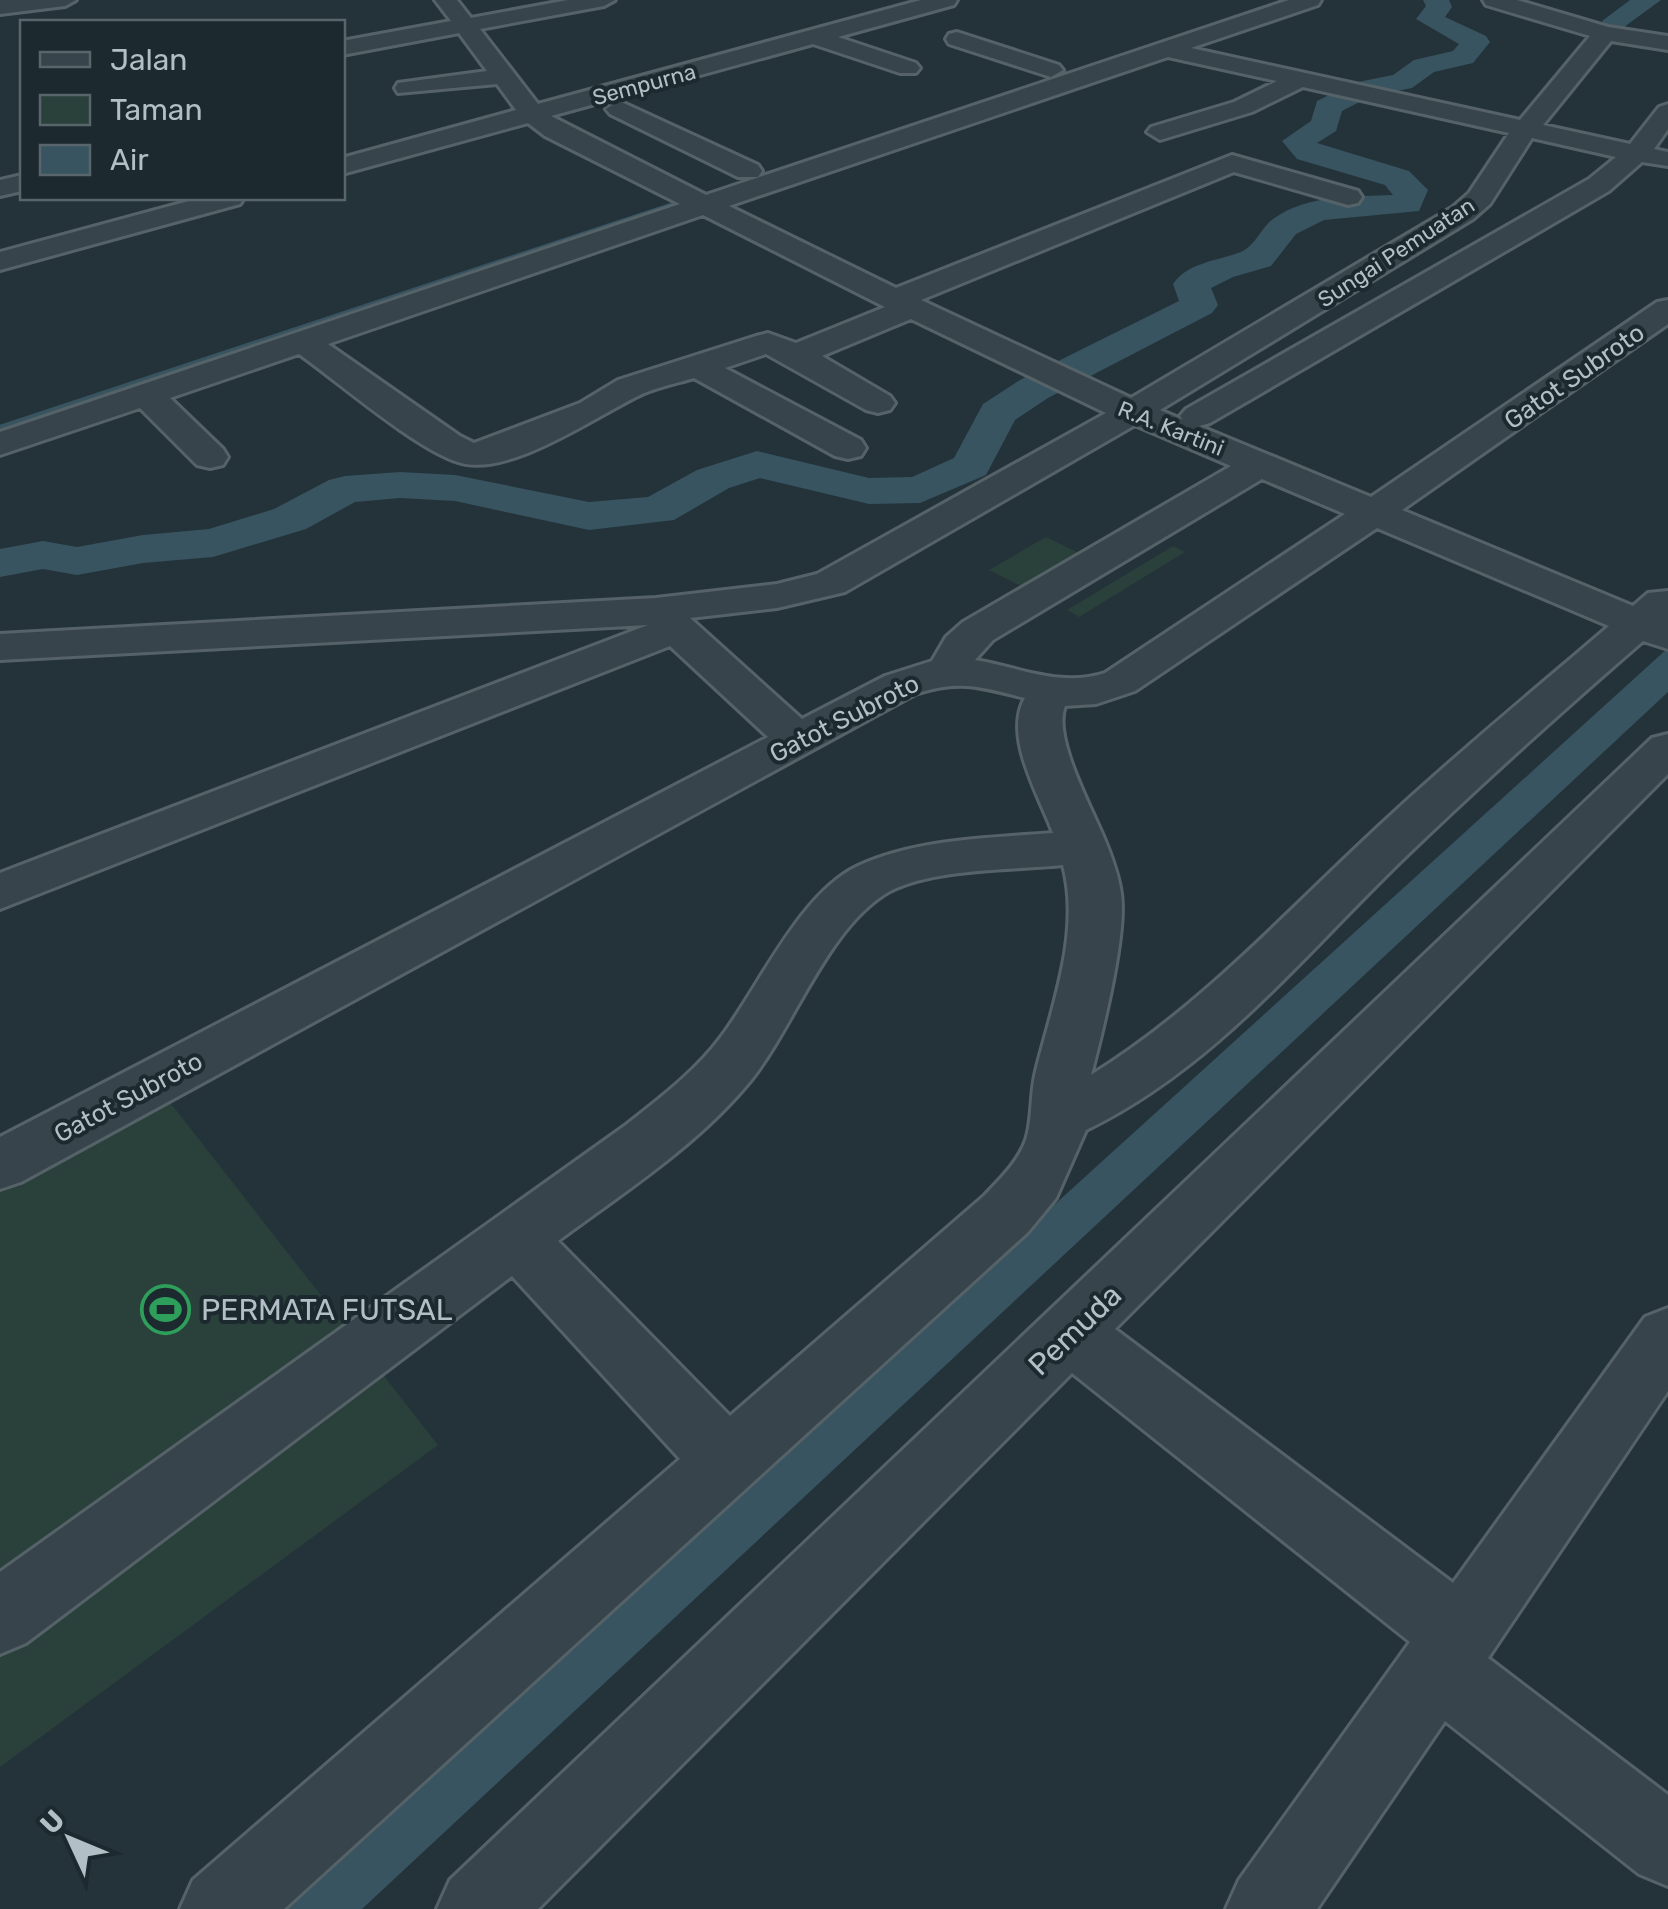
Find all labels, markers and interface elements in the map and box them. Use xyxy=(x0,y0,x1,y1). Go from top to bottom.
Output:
legend xyxy=(20,20,345,200)
text: Jalan xyxy=(110,42,188,78)
street label: Sempurna xyxy=(590,58,699,111)
text: Taman xyxy=(110,92,203,128)
text: Air xyxy=(110,142,149,178)
street label: Sungai Pemuatan xyxy=(1313,192,1480,313)
street label: Gatot Subroto xyxy=(1499,318,1650,435)
street label: R.A. Kartini xyxy=(1114,395,1228,462)
street label: Gatot Subroto xyxy=(765,668,924,769)
street label: Gatot Subroto xyxy=(49,1046,207,1149)
street label: Pemuda xyxy=(1021,1277,1129,1383)
sports icon: PERMATA FUTSAL xyxy=(140,1284,192,1336)
place label: PERMATA FUTSAL xyxy=(201,1292,453,1328)
north arrow xyxy=(20,1789,120,1889)
text: U xyxy=(33,1803,71,1841)

